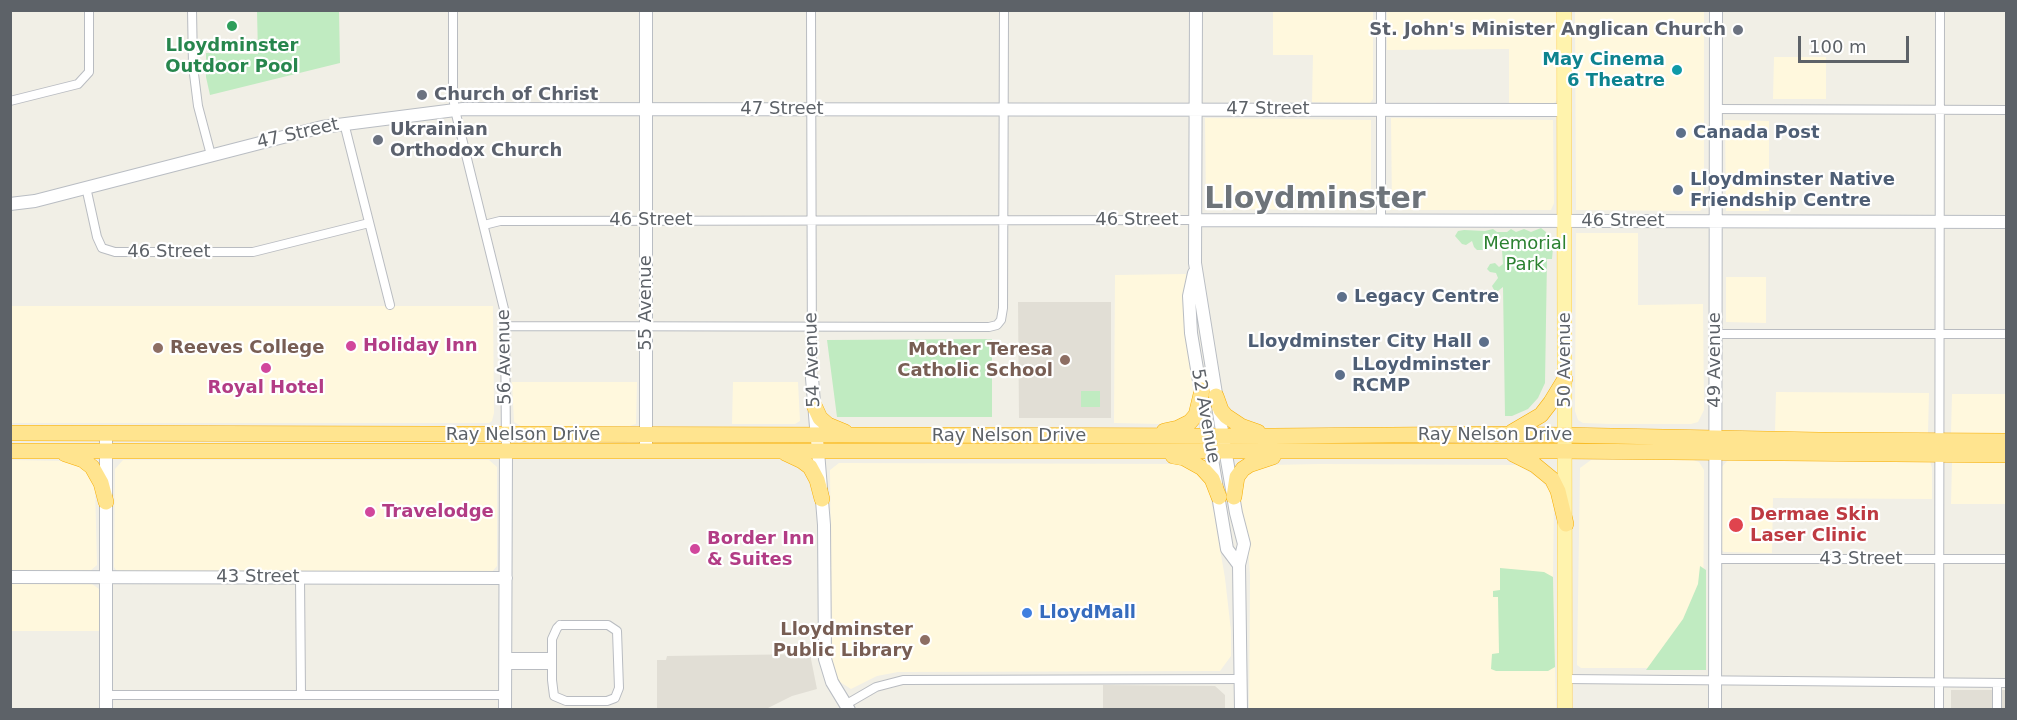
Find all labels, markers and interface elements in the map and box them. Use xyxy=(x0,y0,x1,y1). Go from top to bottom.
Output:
marker: Lloydminster Outdoor Pool xyxy=(225,19,239,33)
place label: St. John's Minister Anglican Church xyxy=(1369,19,1726,41)
marker: St. John's Minister Anglican Church xyxy=(1731,23,1745,37)
scale bar xyxy=(1801,24,1912,62)
place label: Lloydminster Outdoor Pool xyxy=(165,35,299,78)
text: 100 m xyxy=(1809,36,1867,57)
place label: May Cinema 6 Theatre xyxy=(1542,49,1665,92)
marker: May Cinema 6 Theatre xyxy=(1670,63,1684,77)
place label: Church of Christ xyxy=(434,84,598,106)
marker: Church of Christ xyxy=(415,88,429,102)
street label: 47 Street xyxy=(740,98,824,120)
street label: 47 Street xyxy=(1226,98,1310,120)
street label: 47 Street xyxy=(255,114,341,154)
place label: Ukrainian Orthodox Church xyxy=(390,119,562,162)
place label: Canada Post xyxy=(1693,122,1819,144)
marker: Canada Post xyxy=(1674,126,1688,140)
marker: Ukrainian Orthodox Church xyxy=(371,133,385,147)
place label: Lloydminster Native Friendship Centre xyxy=(1690,169,1895,212)
district label: Lloydminster xyxy=(1204,182,1426,218)
marker: Lloydminster Native Friendship Centre xyxy=(1671,183,1685,197)
street label: 46 Street xyxy=(609,209,693,231)
street label: 46 Street xyxy=(1095,209,1179,231)
street label: 46 Street xyxy=(1581,210,1665,232)
park label: Memorial Park xyxy=(1483,233,1567,276)
street label: 46 Street xyxy=(127,241,211,263)
street label: 55 Avenue xyxy=(635,255,657,351)
place label: Legacy Centre xyxy=(1354,286,1499,308)
marker: Legacy Centre xyxy=(1335,290,1349,304)
street label: 56 Avenue xyxy=(493,309,517,405)
street label: 54 Avenue xyxy=(801,312,825,408)
street label: 50 Avenue xyxy=(1554,312,1576,408)
street label: 49 Avenue xyxy=(1704,312,1726,408)
place label: Lloydminster City Hall xyxy=(1247,331,1472,353)
place label: Holiday Inn xyxy=(363,335,478,357)
marker: Lloydminster City Hall xyxy=(1477,335,1491,349)
place label: Reeves College xyxy=(170,337,324,359)
marker: Holiday Inn xyxy=(344,339,358,353)
place label: Mother Teresa Catholic School xyxy=(897,339,1053,382)
marker: Reeves College xyxy=(151,341,165,355)
marker: Mother Teresa Catholic School xyxy=(1058,353,1072,367)
place label: LLoydminster RCMP xyxy=(1352,354,1490,397)
marker: Royal Hotel xyxy=(259,361,273,375)
street label: 52 Avenue xyxy=(1186,367,1224,465)
marker: LLoydminster RCMP xyxy=(1333,368,1347,382)
place label: Royal Hotel xyxy=(208,377,324,399)
street label: Ray Nelson Drive xyxy=(446,424,600,446)
street label: Ray Nelson Drive xyxy=(1418,424,1572,446)
street label: Ray Nelson Drive xyxy=(932,425,1086,447)
place label: Travelodge xyxy=(382,501,494,523)
place label: Dermae Skin Laser Clinic xyxy=(1750,504,1879,546)
marker: Travelodge xyxy=(363,505,377,519)
marker: Dermae Skin Laser Clinic xyxy=(1727,516,1745,534)
place label: Border Inn & Suites xyxy=(707,528,815,570)
marker: Border Inn & Suites xyxy=(688,542,702,556)
street label: 43 Street xyxy=(1819,548,1903,570)
street label: 43 Street xyxy=(216,566,300,588)
place label: LloydMall xyxy=(1039,602,1136,624)
marker: LloydMall xyxy=(1020,606,1034,620)
place label: Lloydminster Public Library xyxy=(773,619,913,662)
marker: Lloydminster Public Library xyxy=(918,633,932,647)

